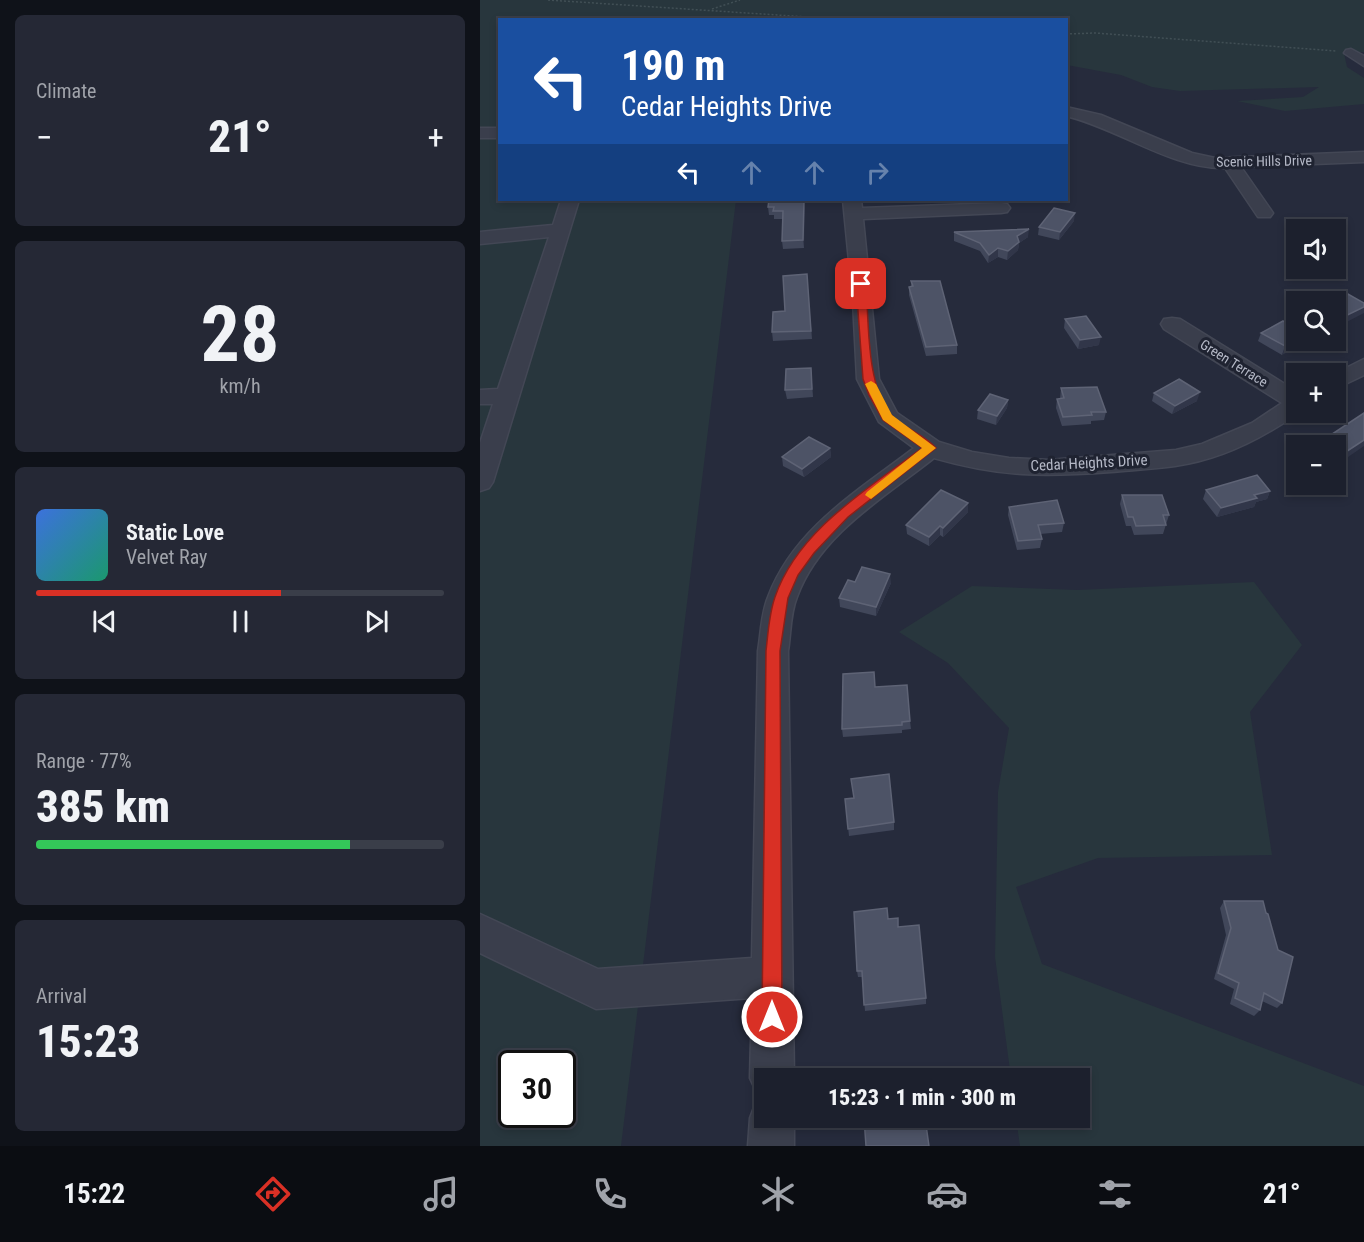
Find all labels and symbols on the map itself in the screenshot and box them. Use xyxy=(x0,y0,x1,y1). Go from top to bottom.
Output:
street label: Scenic Hills Drive xyxy=(1216,152,1312,170)
pin xyxy=(835,258,886,309)
street label: Green Terrace xyxy=(1197,336,1271,390)
street label: Cedar Heights Drive xyxy=(1030,451,1148,475)
position arrow xyxy=(740,985,804,1049)
speed limit sign: 30 xyxy=(498,1050,576,1128)

